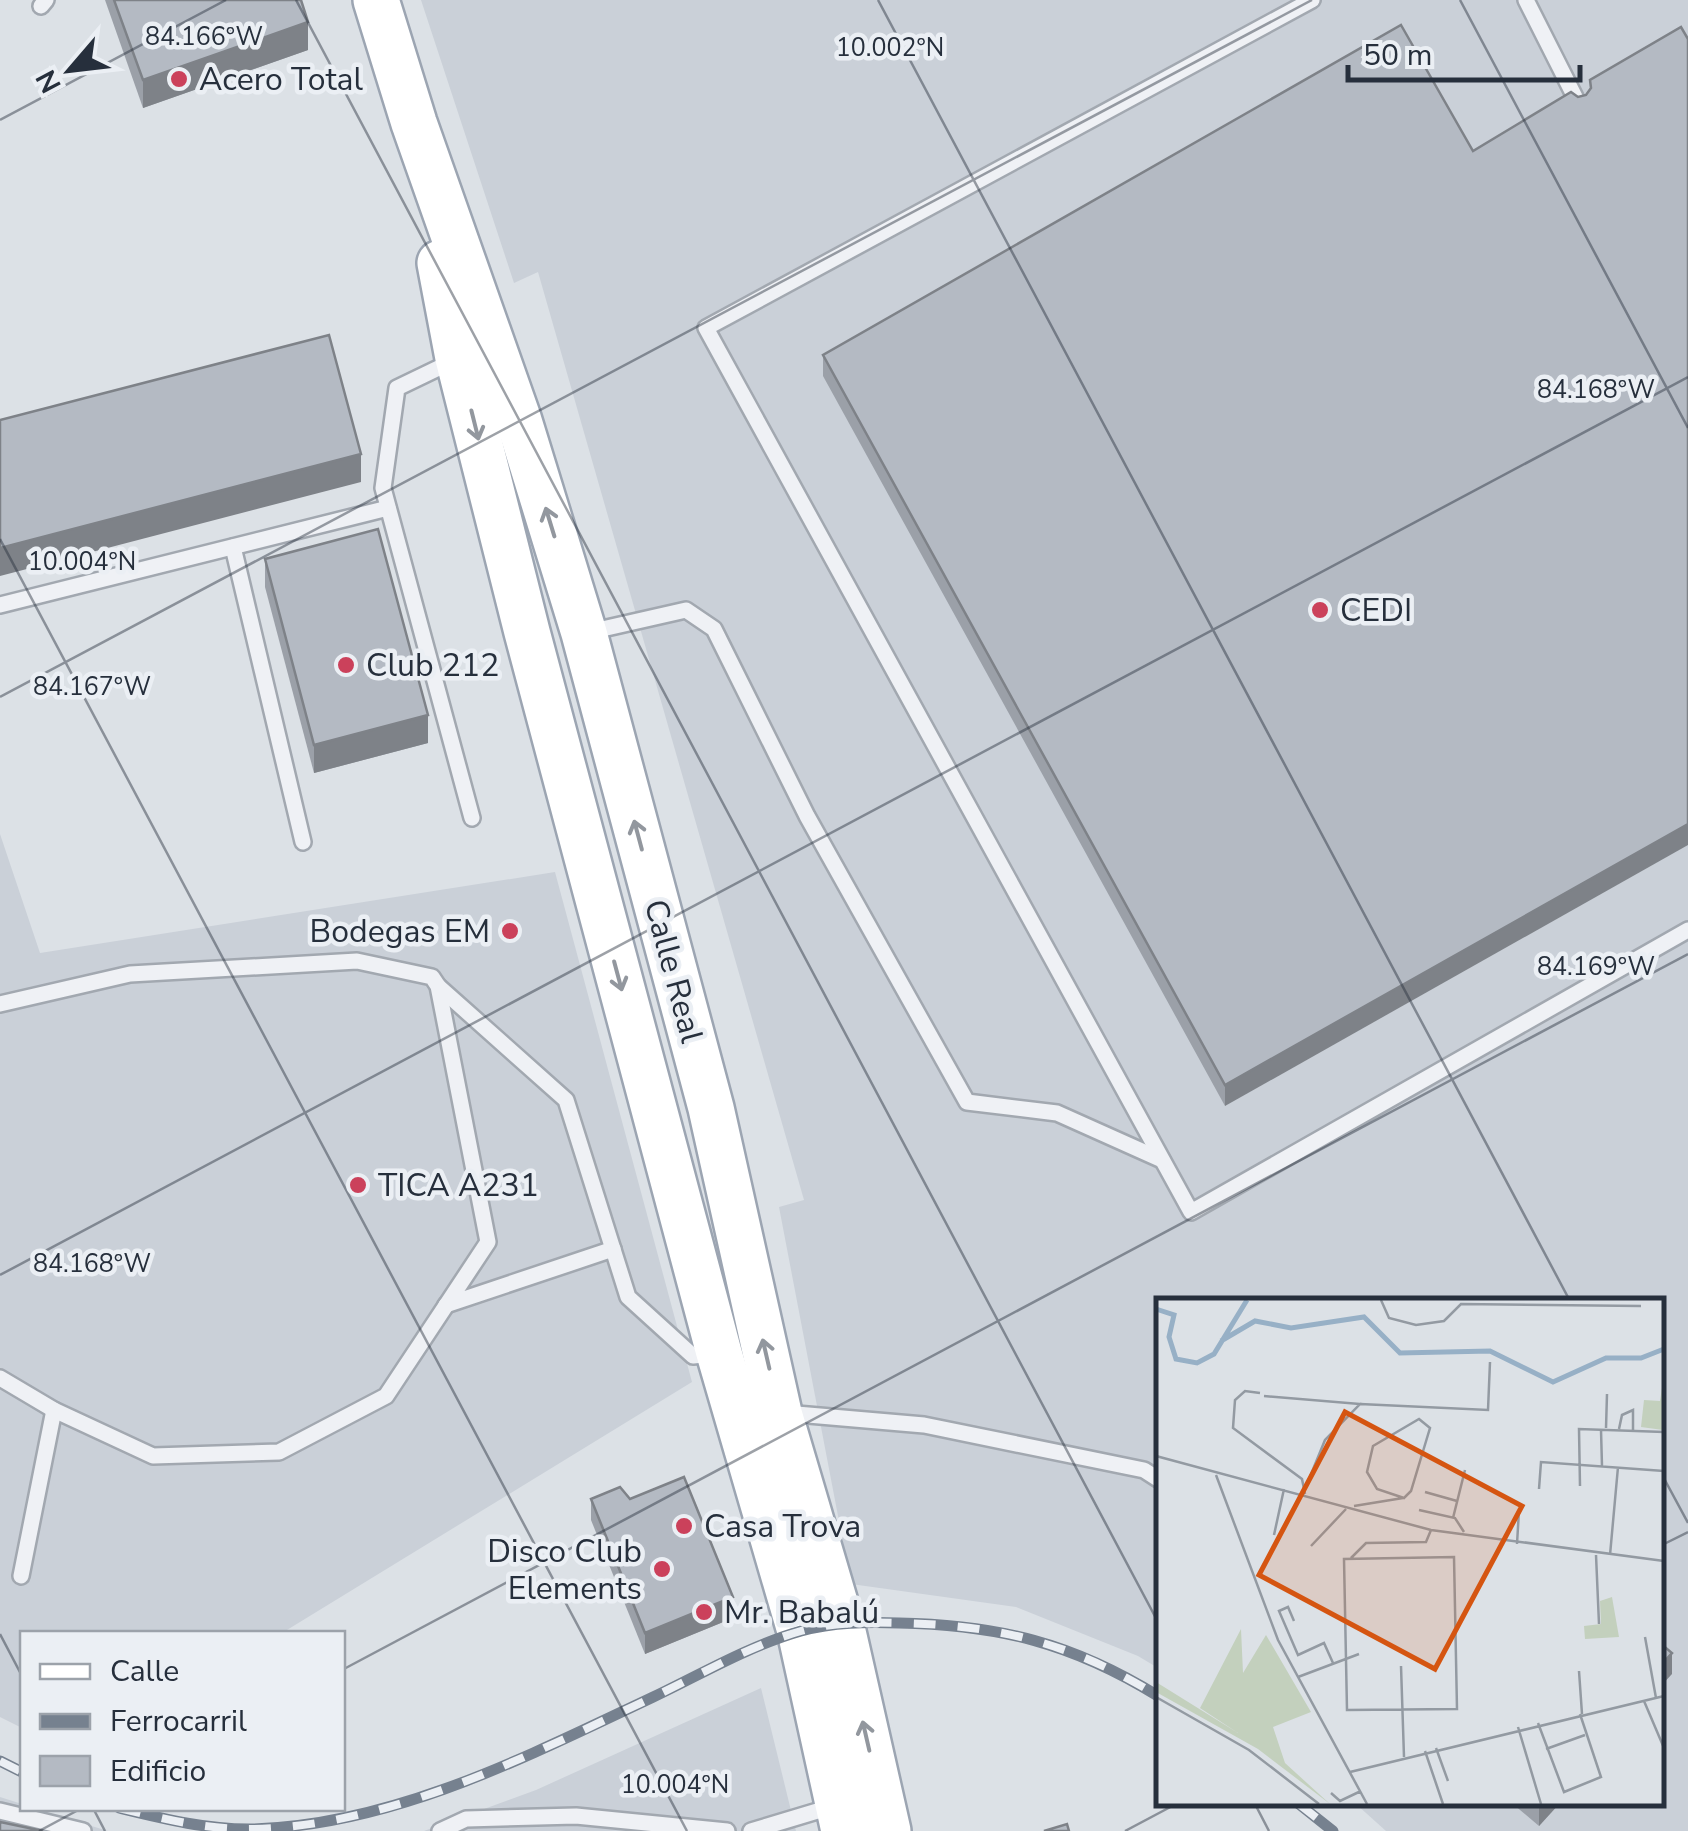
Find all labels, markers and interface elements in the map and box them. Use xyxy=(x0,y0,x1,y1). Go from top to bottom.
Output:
north arrow xyxy=(20,20,120,120)
text: 84.166°W xyxy=(145,20,263,54)
scale bar xyxy=(1348,20,1580,82)
text: 10.002°N xyxy=(836,31,944,65)
text: 50 m xyxy=(1363,35,1432,76)
place label: Acero Total xyxy=(199,58,364,101)
text: N xyxy=(27,63,71,99)
marker: Acero Total xyxy=(168,68,190,90)
text: 84.168°W xyxy=(1537,373,1655,407)
one-way arrow xyxy=(467,408,485,440)
one-way arrow xyxy=(540,507,558,538)
text: 10.004°N xyxy=(28,545,136,579)
place label: CEDI xyxy=(1340,589,1412,632)
marker: CEDI xyxy=(1309,599,1331,621)
place label: Club 212 xyxy=(366,644,499,687)
marker: Club 212 xyxy=(335,654,357,676)
text: 84.167°W xyxy=(33,670,151,704)
one-way arrow xyxy=(628,820,647,851)
street label: Calle Real xyxy=(634,895,713,1048)
place label: Bodegas EM xyxy=(310,910,490,953)
marker: Bodegas EM xyxy=(499,920,521,942)
text: 84.169°W xyxy=(1537,950,1655,984)
one-way arrow xyxy=(610,960,629,991)
place label: TICA A231 xyxy=(378,1164,539,1207)
marker: TICA A231 xyxy=(347,1174,369,1196)
text: 84.168°W xyxy=(33,1247,151,1281)
inset map xyxy=(1156,1298,1663,1806)
one-way arrow xyxy=(756,1339,774,1371)
place label: Casa Trova xyxy=(704,1505,861,1548)
marker: Casa Trova xyxy=(673,1515,695,1537)
place label: Disco Club Elements xyxy=(487,1530,642,1610)
marker: Disco Club Elements xyxy=(651,1558,673,1580)
place label: Mr. Babalú xyxy=(724,1591,879,1634)
marker: Mr. Babalú xyxy=(693,1601,715,1623)
legend xyxy=(20,1631,345,1811)
text: Calle xyxy=(110,1651,179,1692)
text: Ferrocarril xyxy=(110,1701,247,1742)
one-way arrow xyxy=(856,1721,874,1753)
text: Edificio xyxy=(110,1751,206,1792)
text: 10.004°N xyxy=(621,1768,729,1802)

